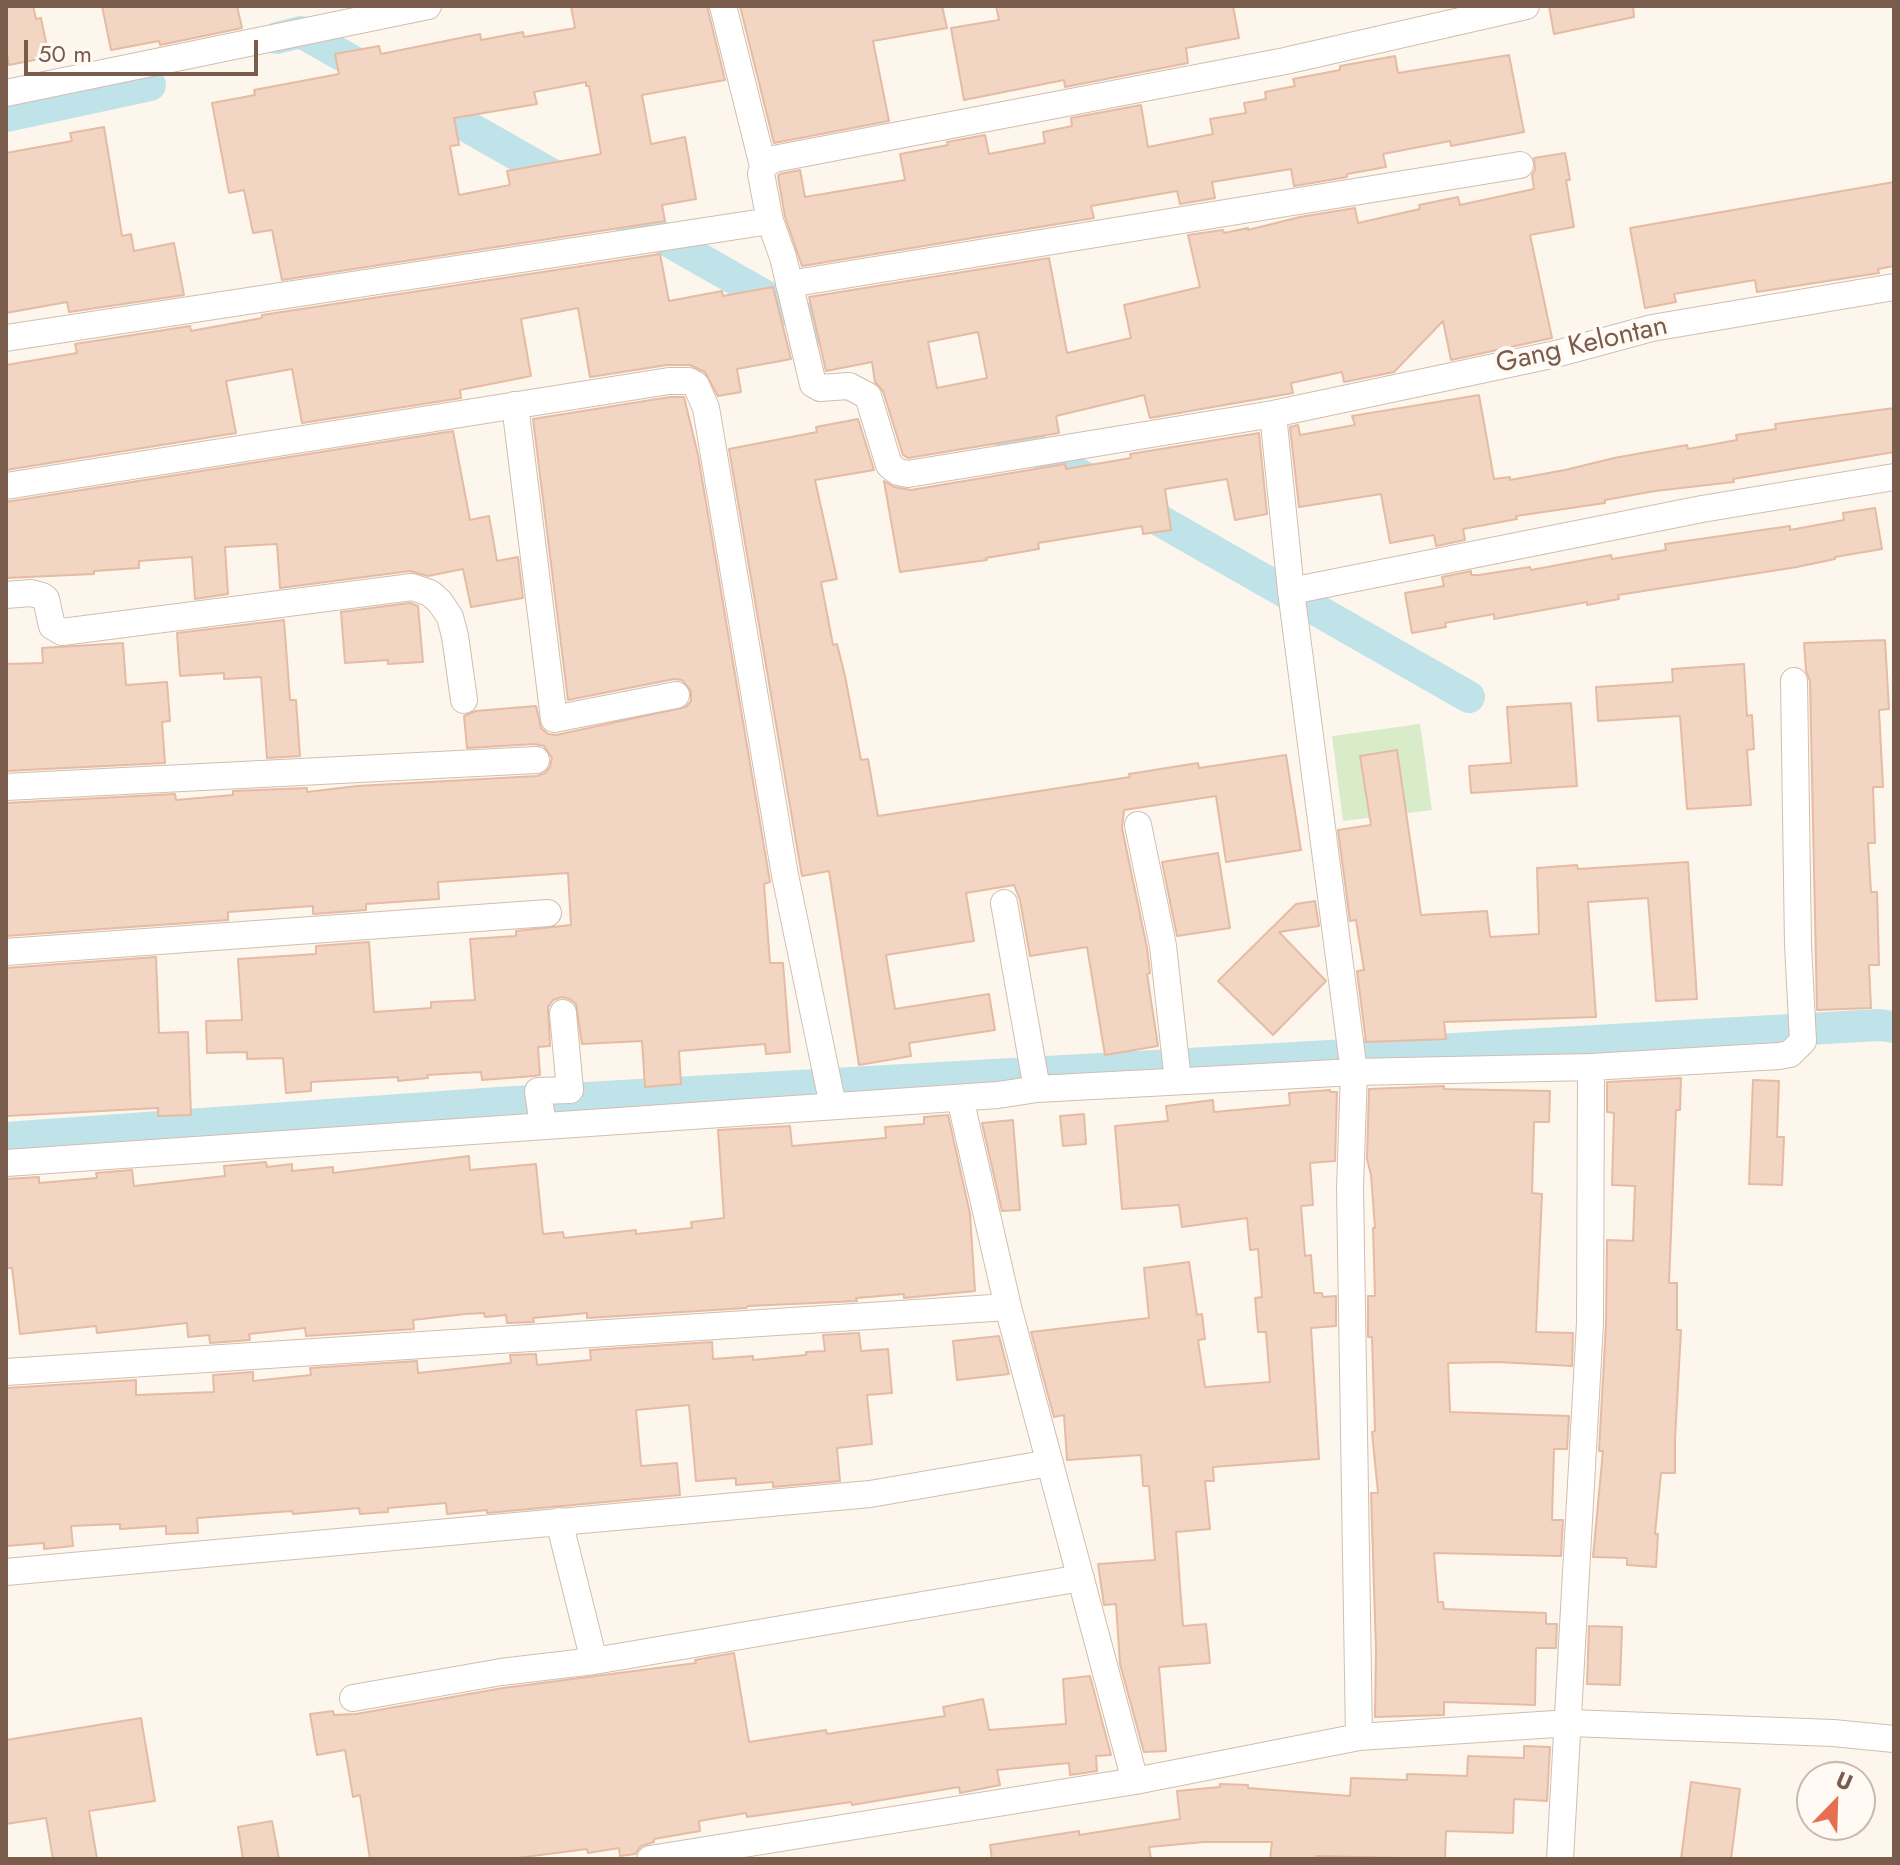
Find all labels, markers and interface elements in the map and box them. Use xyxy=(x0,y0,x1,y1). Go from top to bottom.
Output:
scale bar xyxy=(28,24,262,74)
text: 50 m xyxy=(38,36,92,71)
street label: Gang Kelontan xyxy=(1493,310,1671,382)
north arrow xyxy=(1796,1761,1876,1841)
text: U xyxy=(1831,1763,1858,1798)

